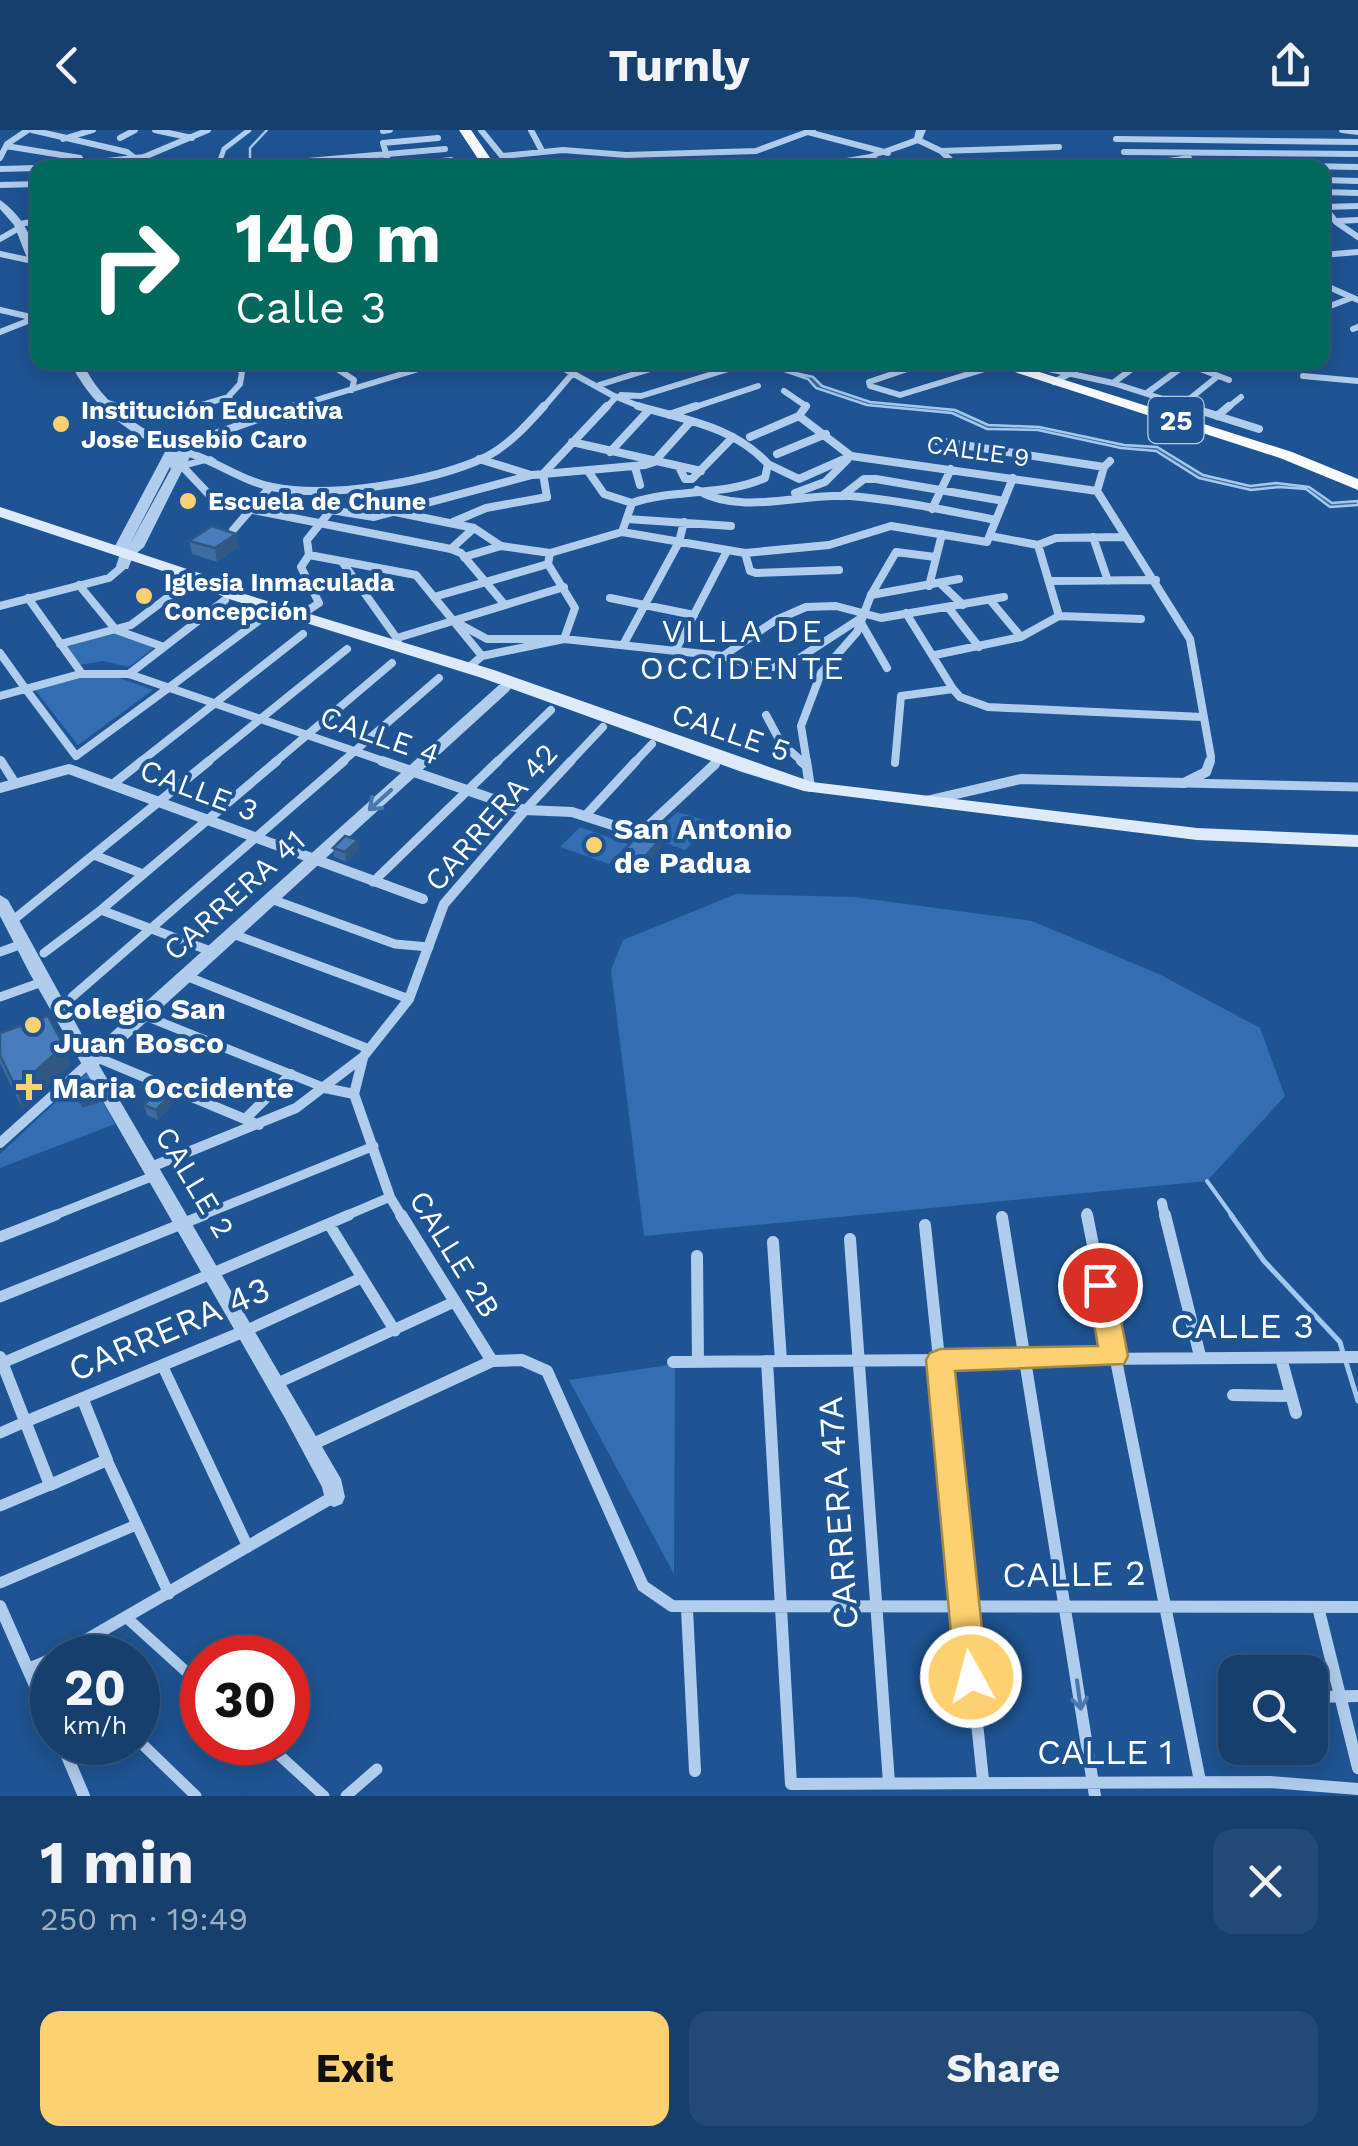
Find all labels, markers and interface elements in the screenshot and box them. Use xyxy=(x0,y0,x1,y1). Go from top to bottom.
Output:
icon: back xyxy=(40,38,95,93)
icon: share xyxy=(1263,38,1318,93)
text: Turnly xyxy=(608,39,750,92)
text: 140 m xyxy=(235,197,441,279)
icon: right xyxy=(70,200,200,330)
text: Calle 3 xyxy=(235,281,386,334)
place label: Institución Educativa Jose Eusebio Caro xyxy=(81,396,343,454)
road number: 25 xyxy=(1148,397,1204,443)
marker: Institución Educativa Jose Eusebio Caro xyxy=(50,413,72,435)
street label: CALLE 9 xyxy=(925,429,1031,473)
place label: Escuela de Chune xyxy=(208,487,426,516)
marker: Escuela de Chune xyxy=(177,490,199,512)
place label: Iglesia Inmaculada Concepción xyxy=(164,568,395,626)
marker: Iglesia Inmaculada Concepción xyxy=(133,585,155,607)
district label: VILLA DE OCCIDENTE xyxy=(640,612,846,687)
street label: CALLE 5 xyxy=(667,695,795,769)
street label: CALLE 4 xyxy=(316,698,444,772)
street label: CARRERA 42 xyxy=(417,736,565,898)
street label: CALLE 3 xyxy=(135,752,263,828)
one-way arrow xyxy=(368,788,393,811)
place label: San Antonio de Padua xyxy=(614,811,792,880)
street label: CARRERA 41 xyxy=(156,823,312,967)
marker: San Antonio de Padua xyxy=(583,834,605,856)
place label: Colegio San Juan Bosco xyxy=(53,991,226,1060)
marker: Colegio San Juan Bosco xyxy=(22,1014,44,1036)
place label: Maria Occidente xyxy=(52,1070,294,1105)
marker: Maria Occidente xyxy=(16,1074,42,1100)
street label: CALLE 2 xyxy=(148,1120,242,1244)
street label: CALLE 2B xyxy=(402,1184,508,1324)
pin xyxy=(1058,1243,1143,1328)
icon: arrive xyxy=(1073,1258,1128,1313)
street label: CARRERA 43 xyxy=(62,1268,276,1390)
street label: CALLE 3 xyxy=(1170,1305,1314,1347)
street label: CARRERA 47A xyxy=(809,1395,867,1631)
street label: CALLE 2 xyxy=(1002,1552,1146,1596)
position arrow xyxy=(919,1625,1023,1729)
speed limit sign: 30 xyxy=(180,1635,310,1765)
map controls xyxy=(1218,1655,1328,1765)
button: search xyxy=(1218,1655,1328,1765)
text: 20 xyxy=(64,1658,126,1717)
one-way arrow xyxy=(1070,1679,1089,1711)
text: km/h xyxy=(63,1711,127,1740)
street label: CALLE 1 xyxy=(1037,1731,1173,1773)
text: 1 min xyxy=(40,1827,194,1898)
button: close xyxy=(1213,1829,1318,1934)
text: 250 m · 19:49 xyxy=(40,1900,248,1938)
button: Exit xyxy=(40,2011,669,2126)
button: Share xyxy=(689,2011,1318,2126)

